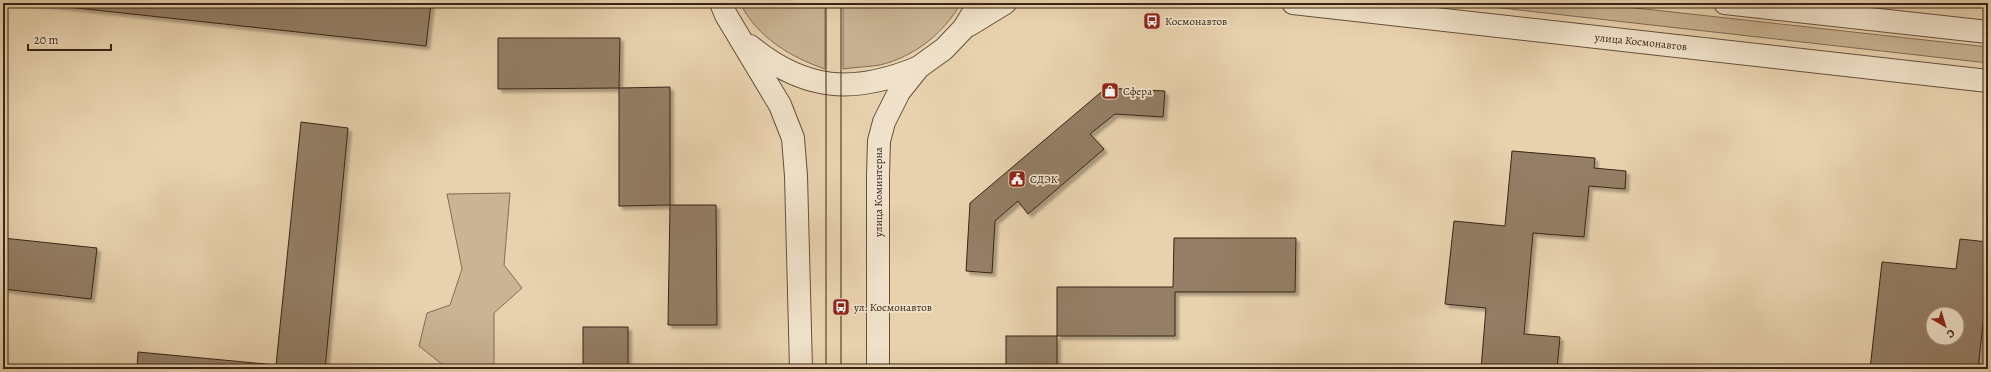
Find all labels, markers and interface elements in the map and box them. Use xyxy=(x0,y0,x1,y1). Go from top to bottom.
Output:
bus stop icon: Космонавтов xyxy=(1142,11,1162,31)
place label: Космонавтов xyxy=(1165,14,1227,29)
scale bar xyxy=(28,26,111,52)
street label: улица Космонавтов xyxy=(1593,30,1688,54)
text: 20 m xyxy=(34,32,58,48)
shop icon: Сфера xyxy=(1100,81,1120,101)
place label: Сфера xyxy=(1123,84,1153,99)
street label: улица Коминтерна xyxy=(871,146,886,238)
public building icon: СДЭК xyxy=(1007,169,1027,189)
place label: СДЭК xyxy=(1030,172,1058,187)
bus stop icon: ул. Космонавтов xyxy=(831,297,851,317)
place label: ул. Космонавтов xyxy=(853,300,932,315)
north arrow xyxy=(1925,306,1965,346)
text: С xyxy=(1943,325,1958,342)

